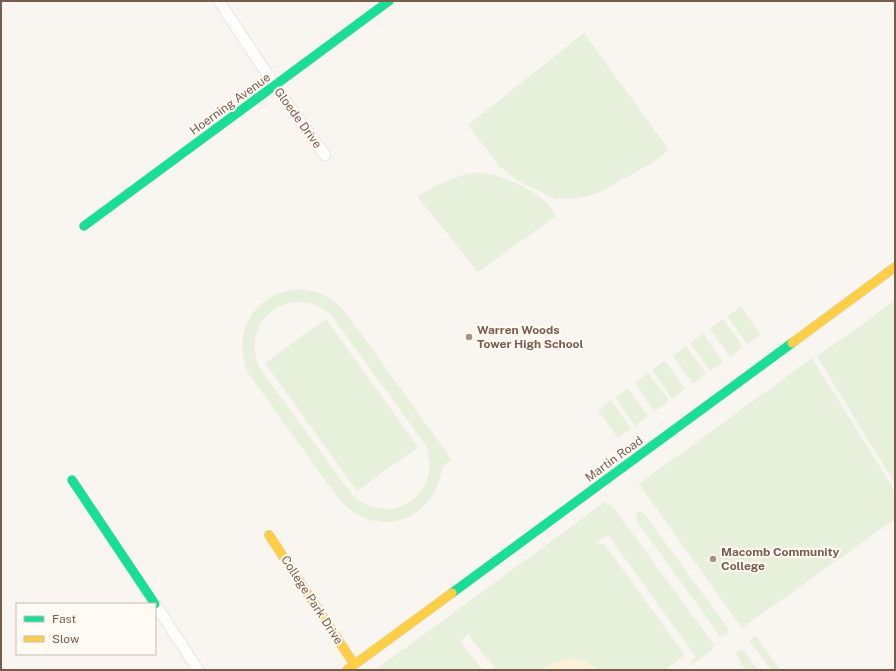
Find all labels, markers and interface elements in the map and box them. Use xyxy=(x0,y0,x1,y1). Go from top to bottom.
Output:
street label: Hoerning Avenue xyxy=(187,70,273,138)
street label: Gloede Drive xyxy=(271,85,325,151)
place label: Warren Woods Tower High School xyxy=(477,323,584,351)
marker: Warren Woods Tower High School xyxy=(464,332,474,342)
street label: Martin Road xyxy=(582,433,646,485)
place label: Macomb Community College xyxy=(721,545,839,573)
street label: College Park Drive xyxy=(278,553,346,647)
marker: Macomb Community College xyxy=(708,554,718,564)
legend xyxy=(16,603,156,655)
text: Fast xyxy=(52,612,77,626)
text: Slow xyxy=(52,632,80,646)

